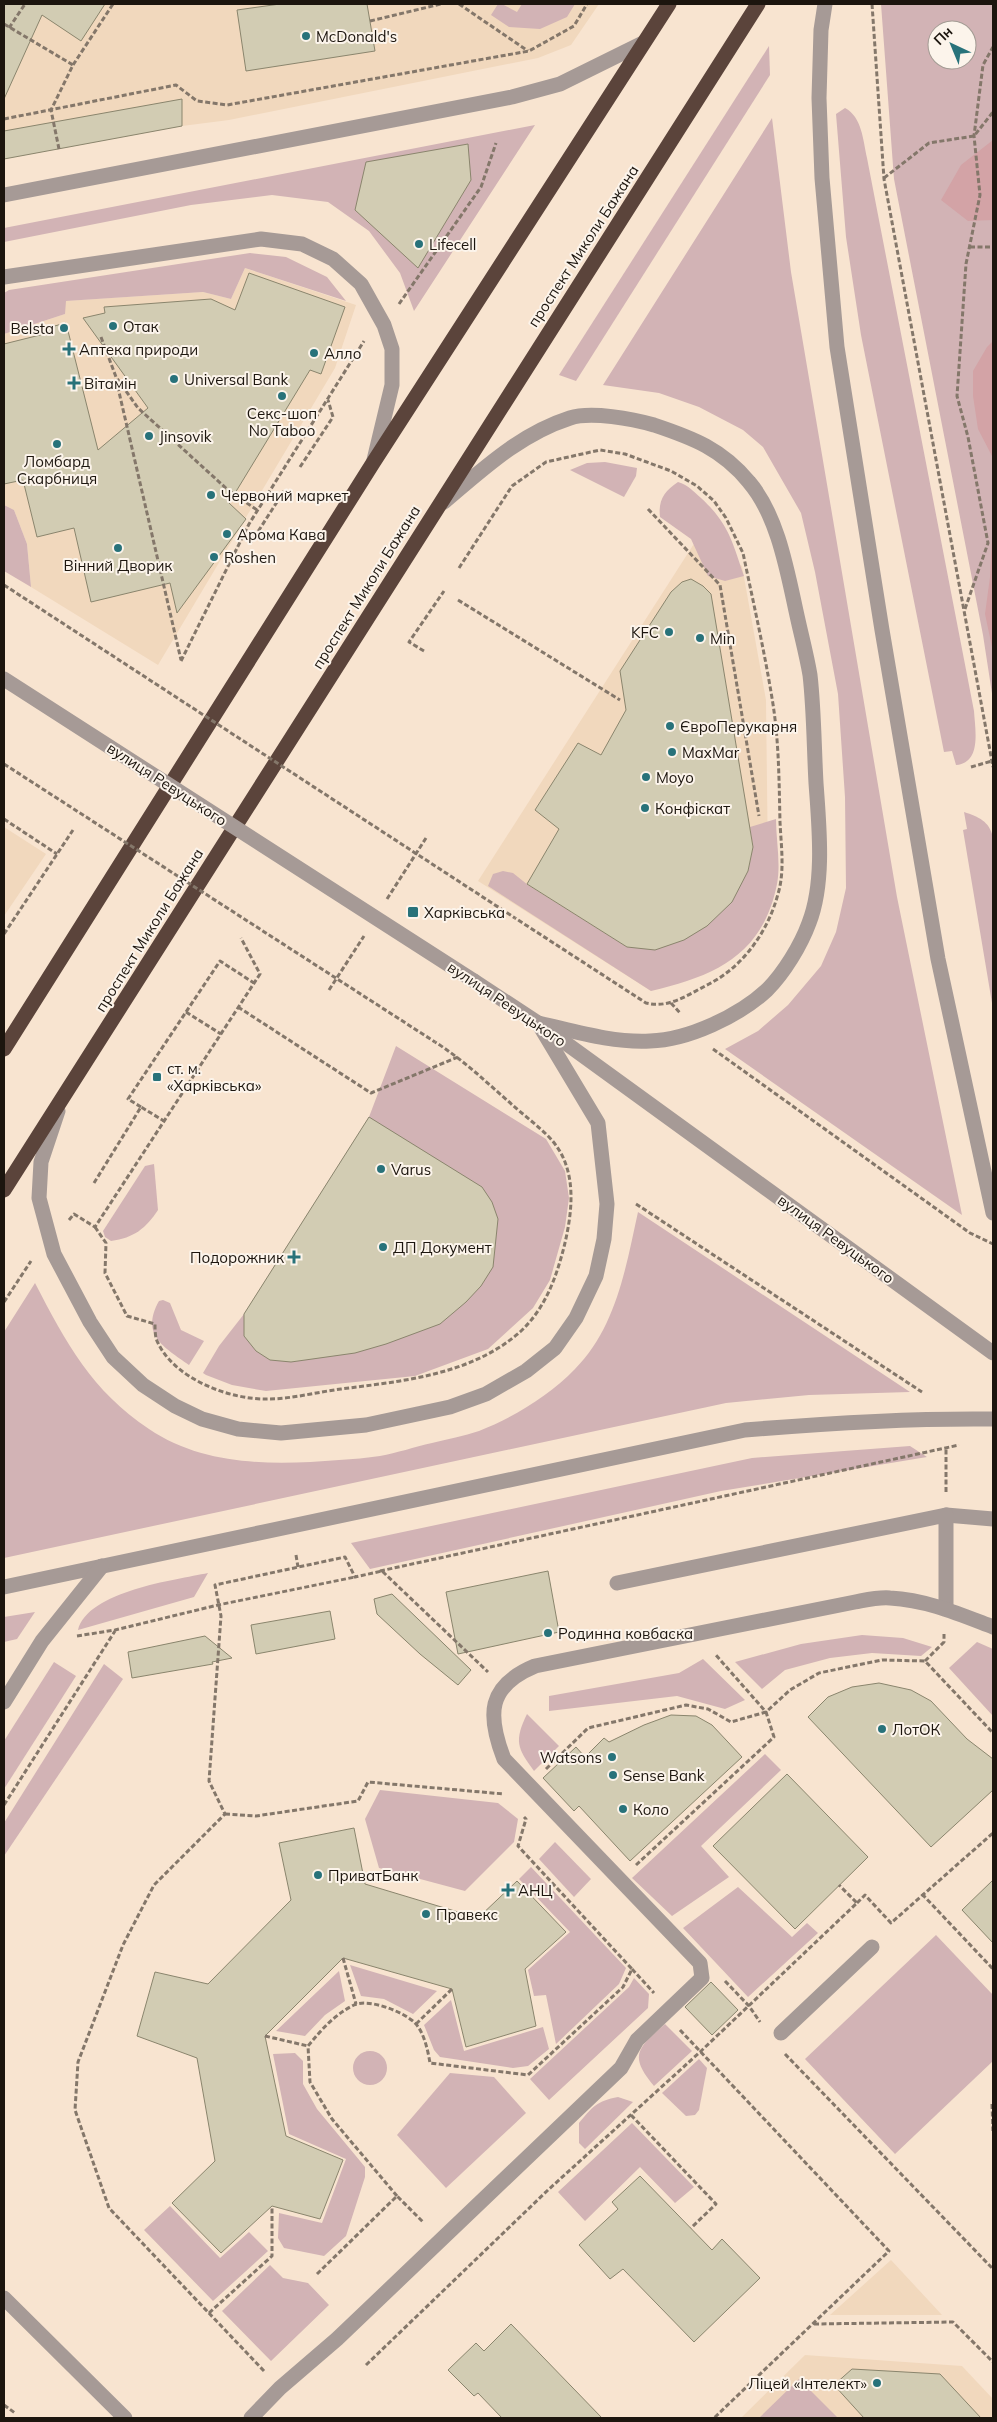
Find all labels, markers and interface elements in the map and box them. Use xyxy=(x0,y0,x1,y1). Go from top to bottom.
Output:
north arrow xyxy=(927,20,977,70)
text: Пн xyxy=(930,22,956,49)
place label: McDonald's xyxy=(316,27,397,46)
marker: McDonald's xyxy=(300,30,312,42)
street label: проспект Миколи Бажана xyxy=(524,161,642,331)
place label: Lifecell xyxy=(429,235,476,254)
marker: Lifecell xyxy=(413,238,425,250)
place label: Отак xyxy=(123,317,160,336)
place label: Belsta xyxy=(10,319,54,338)
marker: Отак xyxy=(107,320,119,332)
marker: Belsta xyxy=(58,322,70,334)
place label: Аптека природи xyxy=(79,340,198,359)
marker: Аптека природи xyxy=(63,343,75,355)
place label: Алло xyxy=(324,344,361,363)
marker: Алло xyxy=(308,347,320,359)
place label: Universal Bank xyxy=(184,370,289,389)
marker: Universal Bank xyxy=(168,373,180,385)
place label: Вітамін xyxy=(84,374,137,393)
marker: Вітамін xyxy=(68,377,80,389)
marker: Секс-шоп No Taboo xyxy=(276,390,288,402)
place label: Секс-шоп No Taboo xyxy=(247,404,317,440)
place label: Jinsovik xyxy=(159,427,212,446)
marker: Jinsovik xyxy=(143,430,155,442)
marker: Ломбард Скарбниця xyxy=(51,438,63,450)
place label: Ломбард Скарбниця xyxy=(17,452,97,488)
place label: Червоний маркет xyxy=(221,486,348,505)
marker: Червоний маркет xyxy=(205,489,217,501)
street label: проспект Миколи Бажана xyxy=(308,502,424,672)
place label: Арома Кава xyxy=(237,525,326,544)
marker: Арома Кава xyxy=(221,528,233,540)
marker: Вінний Дворик xyxy=(112,542,124,554)
place label: Roshen xyxy=(224,548,276,567)
marker: Roshen xyxy=(208,551,220,563)
place label: Вінний Дворик xyxy=(64,556,173,575)
place label: KFC xyxy=(631,623,659,642)
marker: KFC xyxy=(663,626,675,638)
place label: Min xyxy=(710,629,735,648)
marker: Min xyxy=(694,632,706,644)
place label: ЄвроПерукарня xyxy=(680,717,797,736)
marker: ЄвроПерукарня xyxy=(664,720,676,732)
street label: вулиця Ревуцького xyxy=(104,738,230,830)
place label: MaxMar xyxy=(682,743,740,762)
marker: MaxMar xyxy=(666,746,678,758)
place label: Moyo xyxy=(656,768,694,787)
marker: Moyo xyxy=(640,771,652,783)
place label: Конфіскат xyxy=(655,799,730,818)
marker: Конфіскат xyxy=(639,802,651,814)
street label: проспект Миколи Бажана xyxy=(91,845,207,1015)
place label: Харківська xyxy=(424,903,505,922)
marker: Харківська xyxy=(406,905,420,919)
street label: вулиця Ревуцького xyxy=(444,957,570,1051)
place label: ст. м. «Харківська» xyxy=(167,1059,262,1095)
marker: ст. м. «Харківська» xyxy=(151,1071,163,1083)
place label: Varus xyxy=(391,1160,431,1179)
marker: Varus xyxy=(375,1163,387,1175)
street label: вулиця Ревуцького xyxy=(774,1190,898,1288)
place label: ДП Документ xyxy=(393,1238,492,1257)
marker: ДП Документ xyxy=(377,1241,389,1253)
place label: Подорожник xyxy=(190,1248,285,1267)
marker: Подорожник xyxy=(288,1251,300,1263)
place label: Родинна ковбаска xyxy=(558,1624,693,1643)
marker: Родинна ковбаска xyxy=(542,1627,554,1639)
place label: ЛотОК xyxy=(892,1720,941,1739)
marker: ЛотОК xyxy=(876,1723,888,1735)
place label: Watsons xyxy=(540,1748,602,1767)
marker: Watsons xyxy=(606,1751,618,1763)
place label: Sense Bank xyxy=(623,1766,705,1785)
marker: Sense Bank xyxy=(607,1769,619,1781)
place label: Коло xyxy=(633,1800,669,1819)
marker: Коло xyxy=(617,1803,629,1815)
place label: ПриватБанк xyxy=(328,1866,419,1885)
marker: ПриватБанк xyxy=(312,1869,324,1881)
place label: АНЦ xyxy=(518,1881,553,1900)
marker: АНЦ xyxy=(502,1884,514,1896)
place label: Правекс xyxy=(436,1905,498,1924)
marker: Правекс xyxy=(420,1908,432,1920)
place label: Ліцей «Інтелект» xyxy=(748,2374,867,2393)
marker: Ліцей «Інтелект» xyxy=(871,2377,883,2389)

